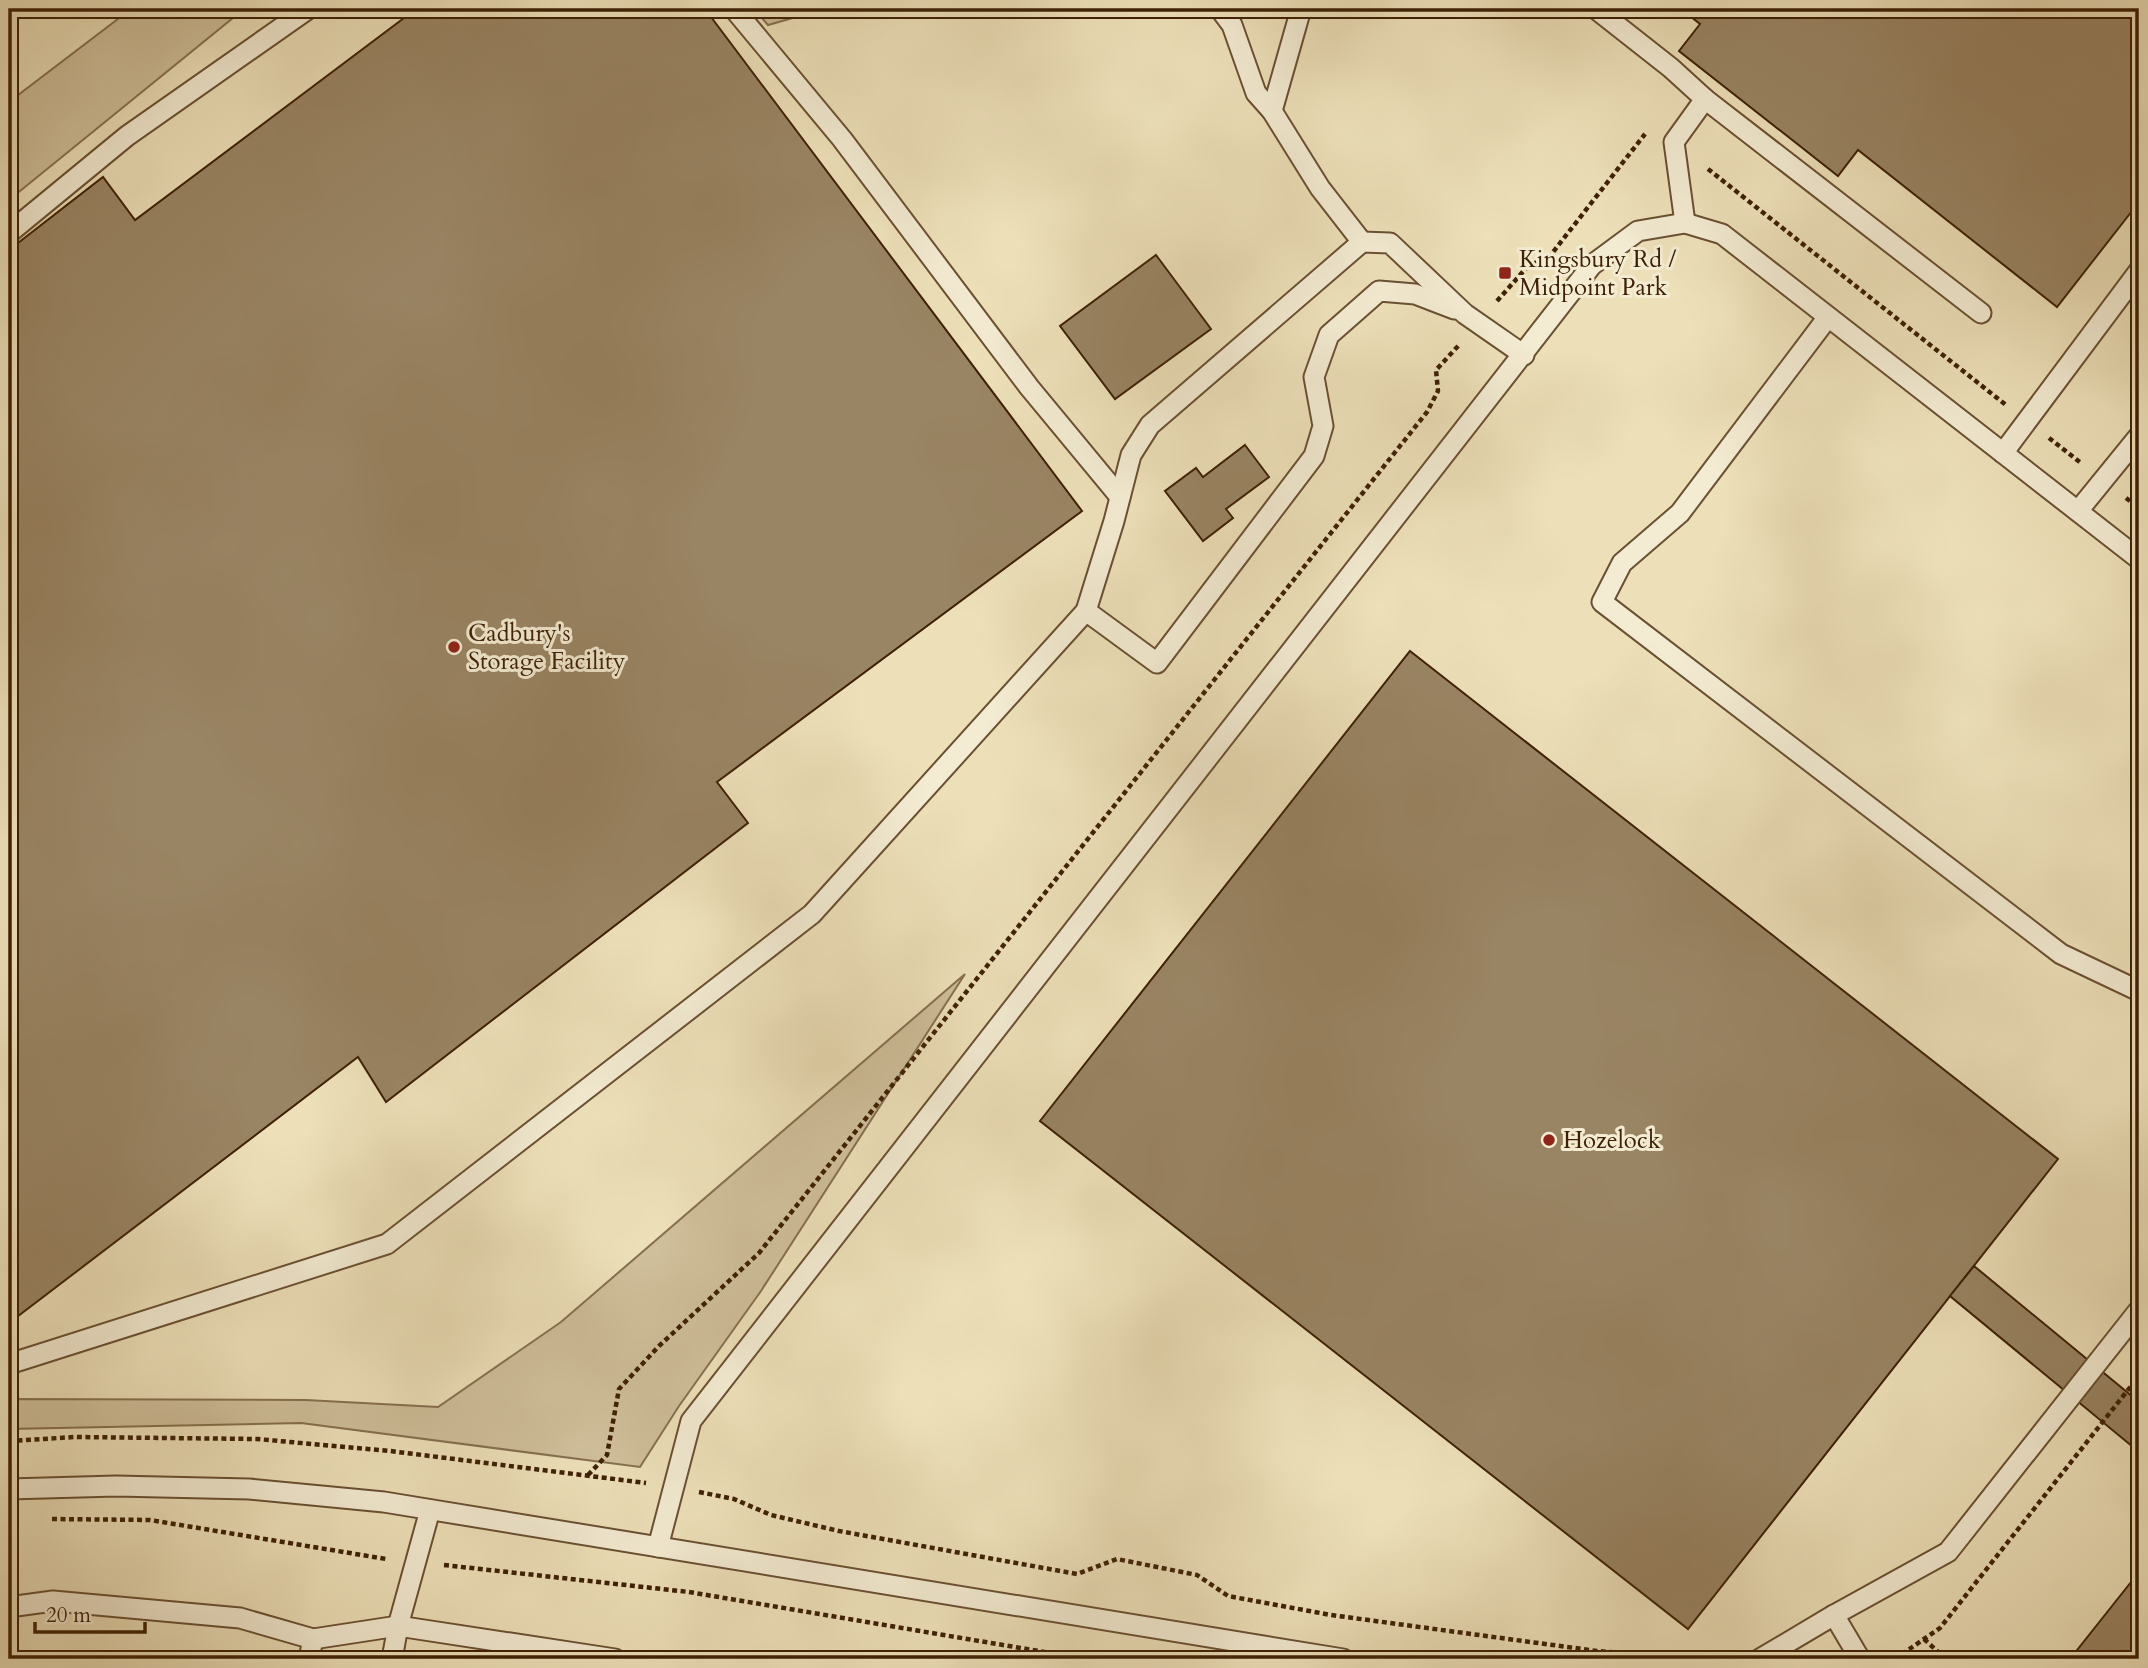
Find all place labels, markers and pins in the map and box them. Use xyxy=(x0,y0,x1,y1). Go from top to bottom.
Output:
place label: Kingsbury Rd / Midpoint Park xyxy=(1519,243,1677,304)
marker: Kingsbury Rd / Midpoint Park xyxy=(1497,265,1513,281)
place label: Cadbury's Storage Facility xyxy=(468,617,626,678)
marker: Cadbury's Storage Facility xyxy=(446,639,462,655)
place label: Hozelock xyxy=(1563,1124,1661,1157)
marker: Hozelock xyxy=(1541,1132,1557,1148)

